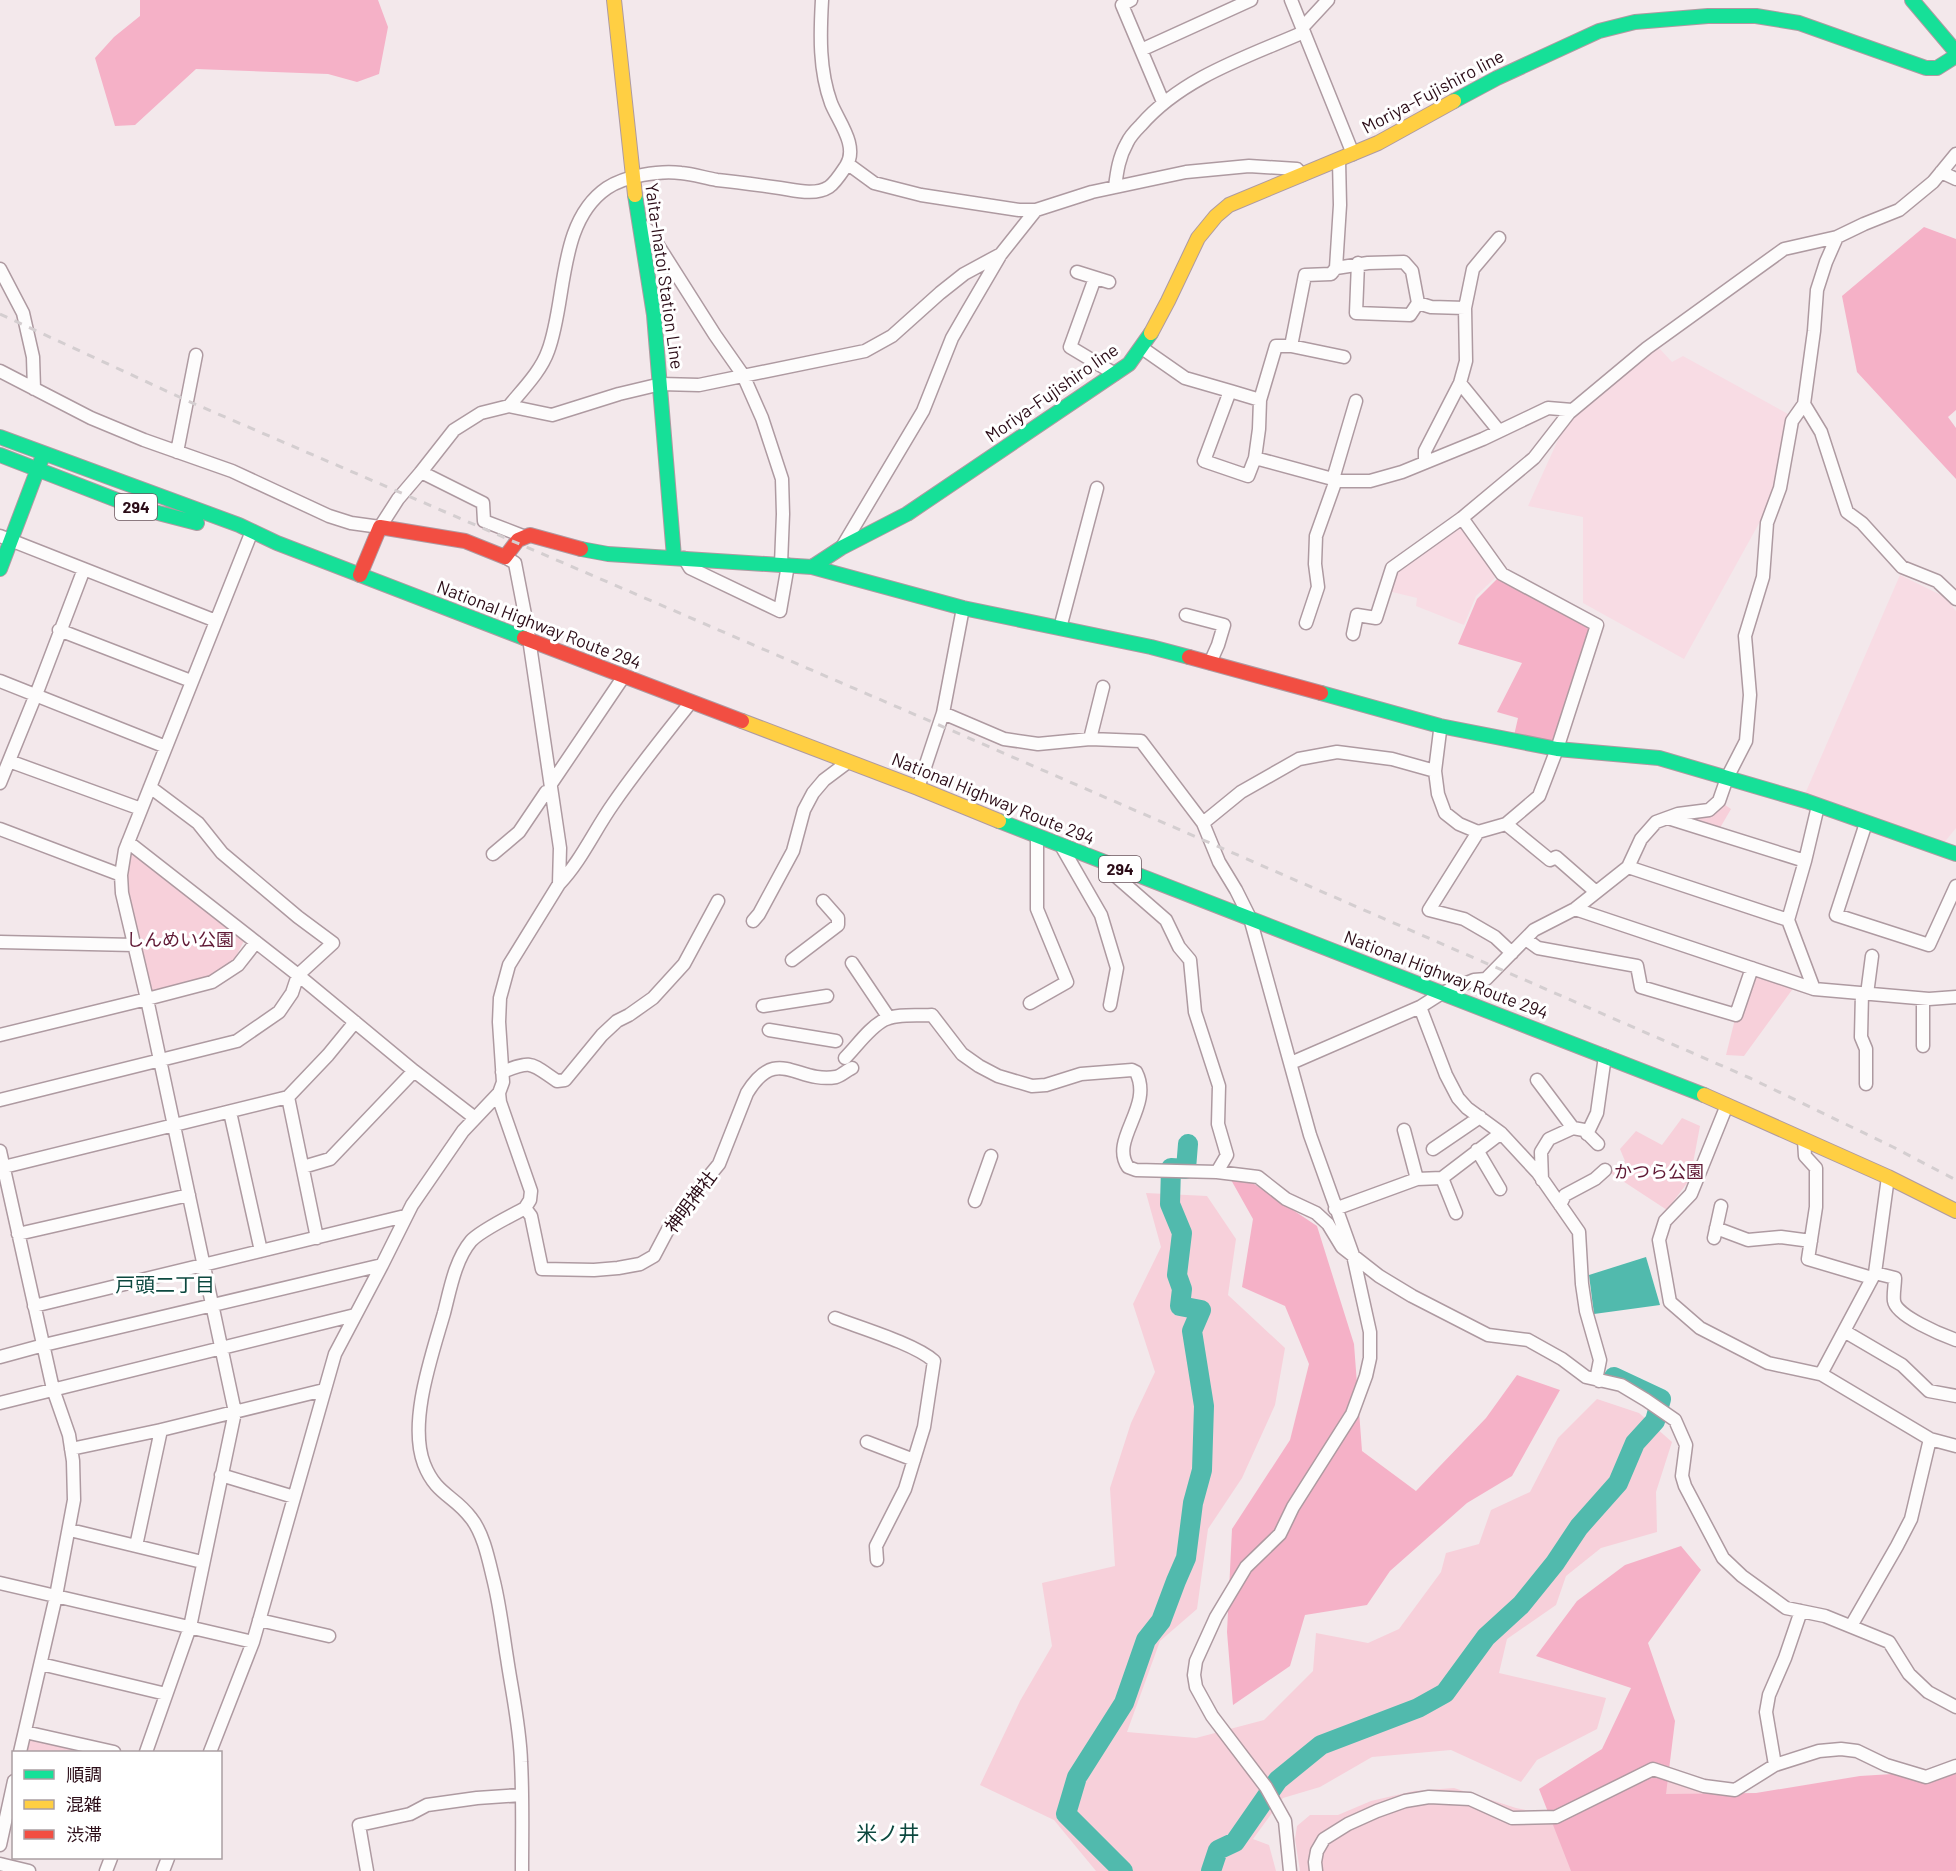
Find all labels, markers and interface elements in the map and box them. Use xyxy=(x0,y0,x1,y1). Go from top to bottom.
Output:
street label: Moriya-Fujishiro line xyxy=(1358,44,1507,138)
street label: Yaita-Inatoi Station Line xyxy=(641,181,689,371)
street label: Moriya-Fujishiro line xyxy=(981,338,1122,446)
road number: 294 xyxy=(115,494,157,520)
street label: National Highway Route 294 xyxy=(434,575,645,673)
street label: National Highway Route 294 xyxy=(889,747,1098,849)
road number: 294 xyxy=(1099,856,1141,882)
street label: National Highway Route 294 xyxy=(1341,925,1552,1023)
park label: しんめい公園 xyxy=(126,928,234,950)
park label: かつら公園 xyxy=(1614,1160,1704,1182)
street label: 神明神社 xyxy=(660,1166,721,1237)
district label: 戸頭二丁目 xyxy=(115,1272,215,1296)
legend xyxy=(12,1751,222,1859)
text: 順調 xyxy=(66,1763,102,1785)
text: 混雑 xyxy=(66,1793,102,1815)
district label: 米ノ井 xyxy=(857,1820,920,1845)
text: 渋滞 xyxy=(66,1823,102,1845)

